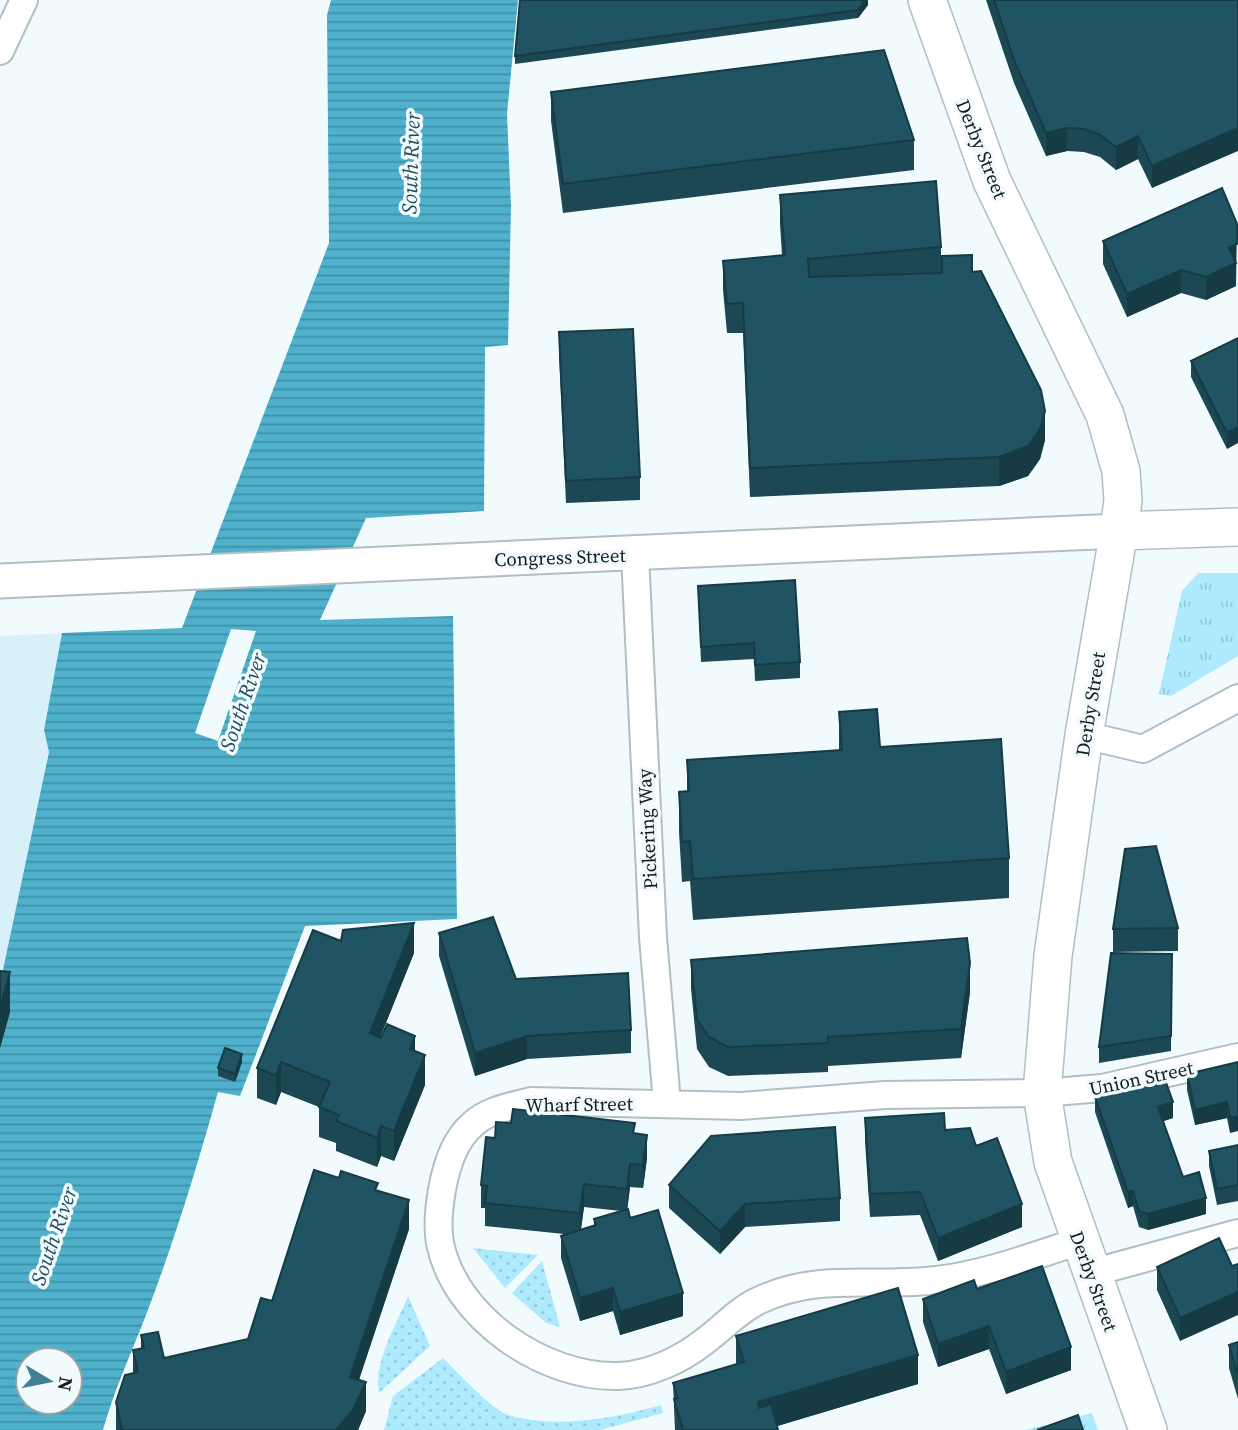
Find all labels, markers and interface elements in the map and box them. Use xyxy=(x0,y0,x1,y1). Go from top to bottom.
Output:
street label: Derby Street xyxy=(950,95,1014,203)
water label: South River xyxy=(394,111,427,215)
street label: Congress Street xyxy=(494,542,627,572)
water label: South River xyxy=(212,648,273,755)
street label: Derby Street xyxy=(1069,649,1111,758)
street label: Pickering Way xyxy=(631,768,663,890)
street label: Union Street xyxy=(1086,1054,1196,1102)
street label: Wharf Street xyxy=(525,1090,634,1118)
water label: South River xyxy=(23,1182,84,1289)
street label: Derby Street xyxy=(1064,1227,1124,1336)
north arrow xyxy=(14,1346,84,1416)
text: N xyxy=(52,1375,80,1393)

